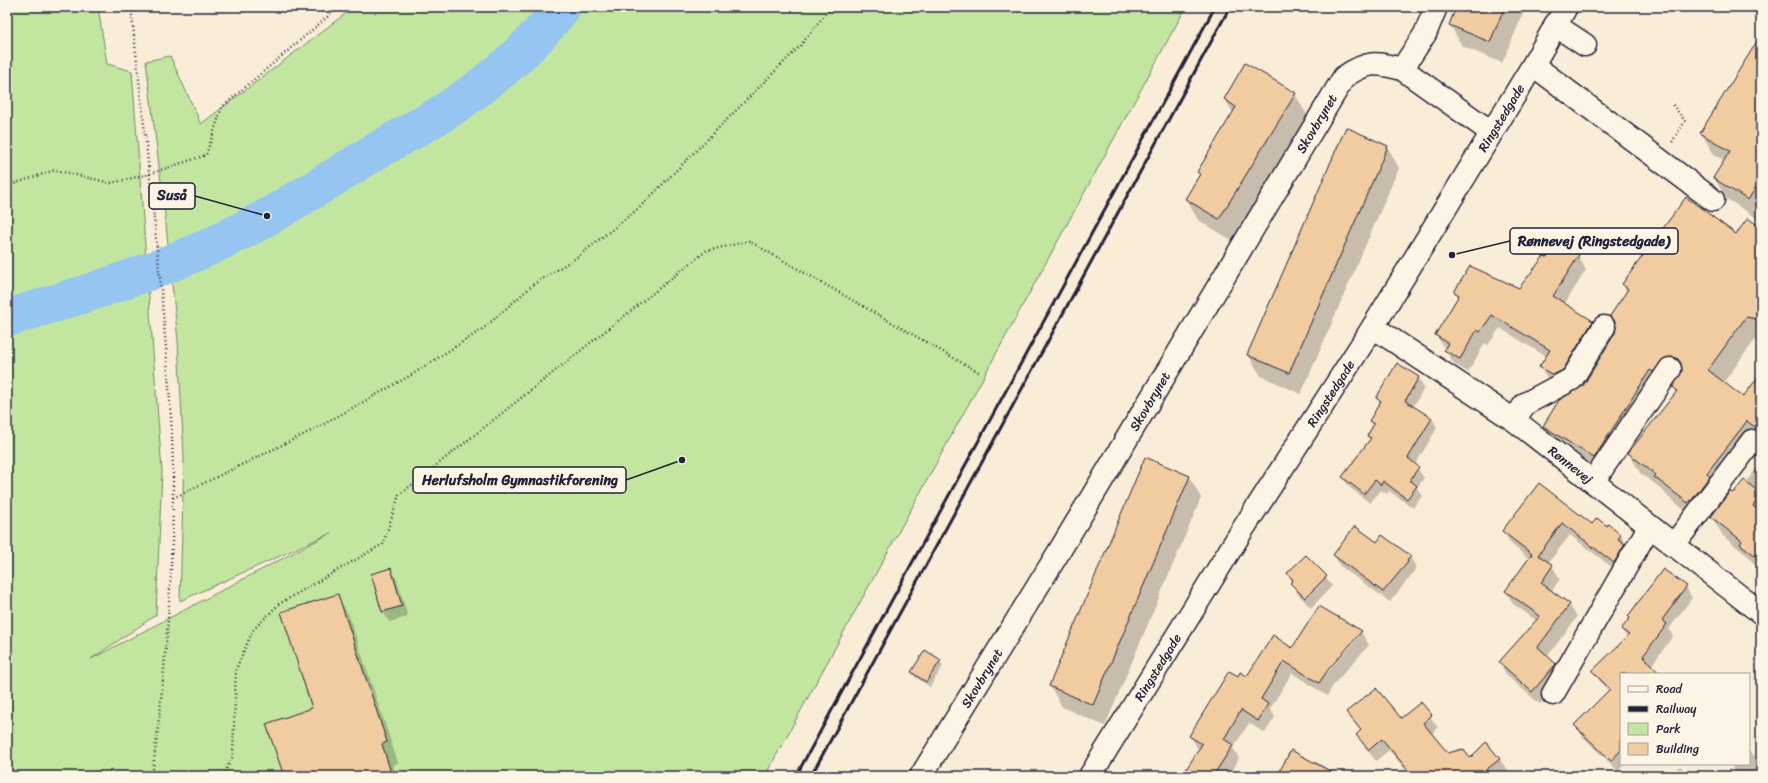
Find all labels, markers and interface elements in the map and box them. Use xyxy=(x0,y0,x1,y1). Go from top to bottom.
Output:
street label: Ringstedgade xyxy=(1472,79,1531,157)
street label: Skovbrynet xyxy=(1290,89,1344,158)
callout: Suså xyxy=(149,183,195,209)
text: Suså xyxy=(156,183,188,208)
callout: Rønnevej (Ringstedgade) xyxy=(1510,228,1678,254)
text: Rønnevej (Ringstedgade) xyxy=(1517,229,1671,254)
street label: Ringstedgade xyxy=(1300,355,1361,432)
street label: Skovbrynet xyxy=(1123,367,1177,436)
street label: Rønnevej xyxy=(1543,440,1599,490)
callout: Herlufsholm Gymnastikforening xyxy=(413,467,626,493)
text: Herlufsholm Gymnastikforening xyxy=(421,468,618,493)
street label: Ringstedgade xyxy=(1128,629,1188,706)
street label: Skovbrynet xyxy=(955,644,1009,713)
legend xyxy=(1620,673,1750,765)
text: Road xyxy=(1656,678,1683,700)
text: Railway xyxy=(1656,698,1697,720)
text: Park xyxy=(1656,718,1681,740)
text: Building xyxy=(1656,738,1699,760)

